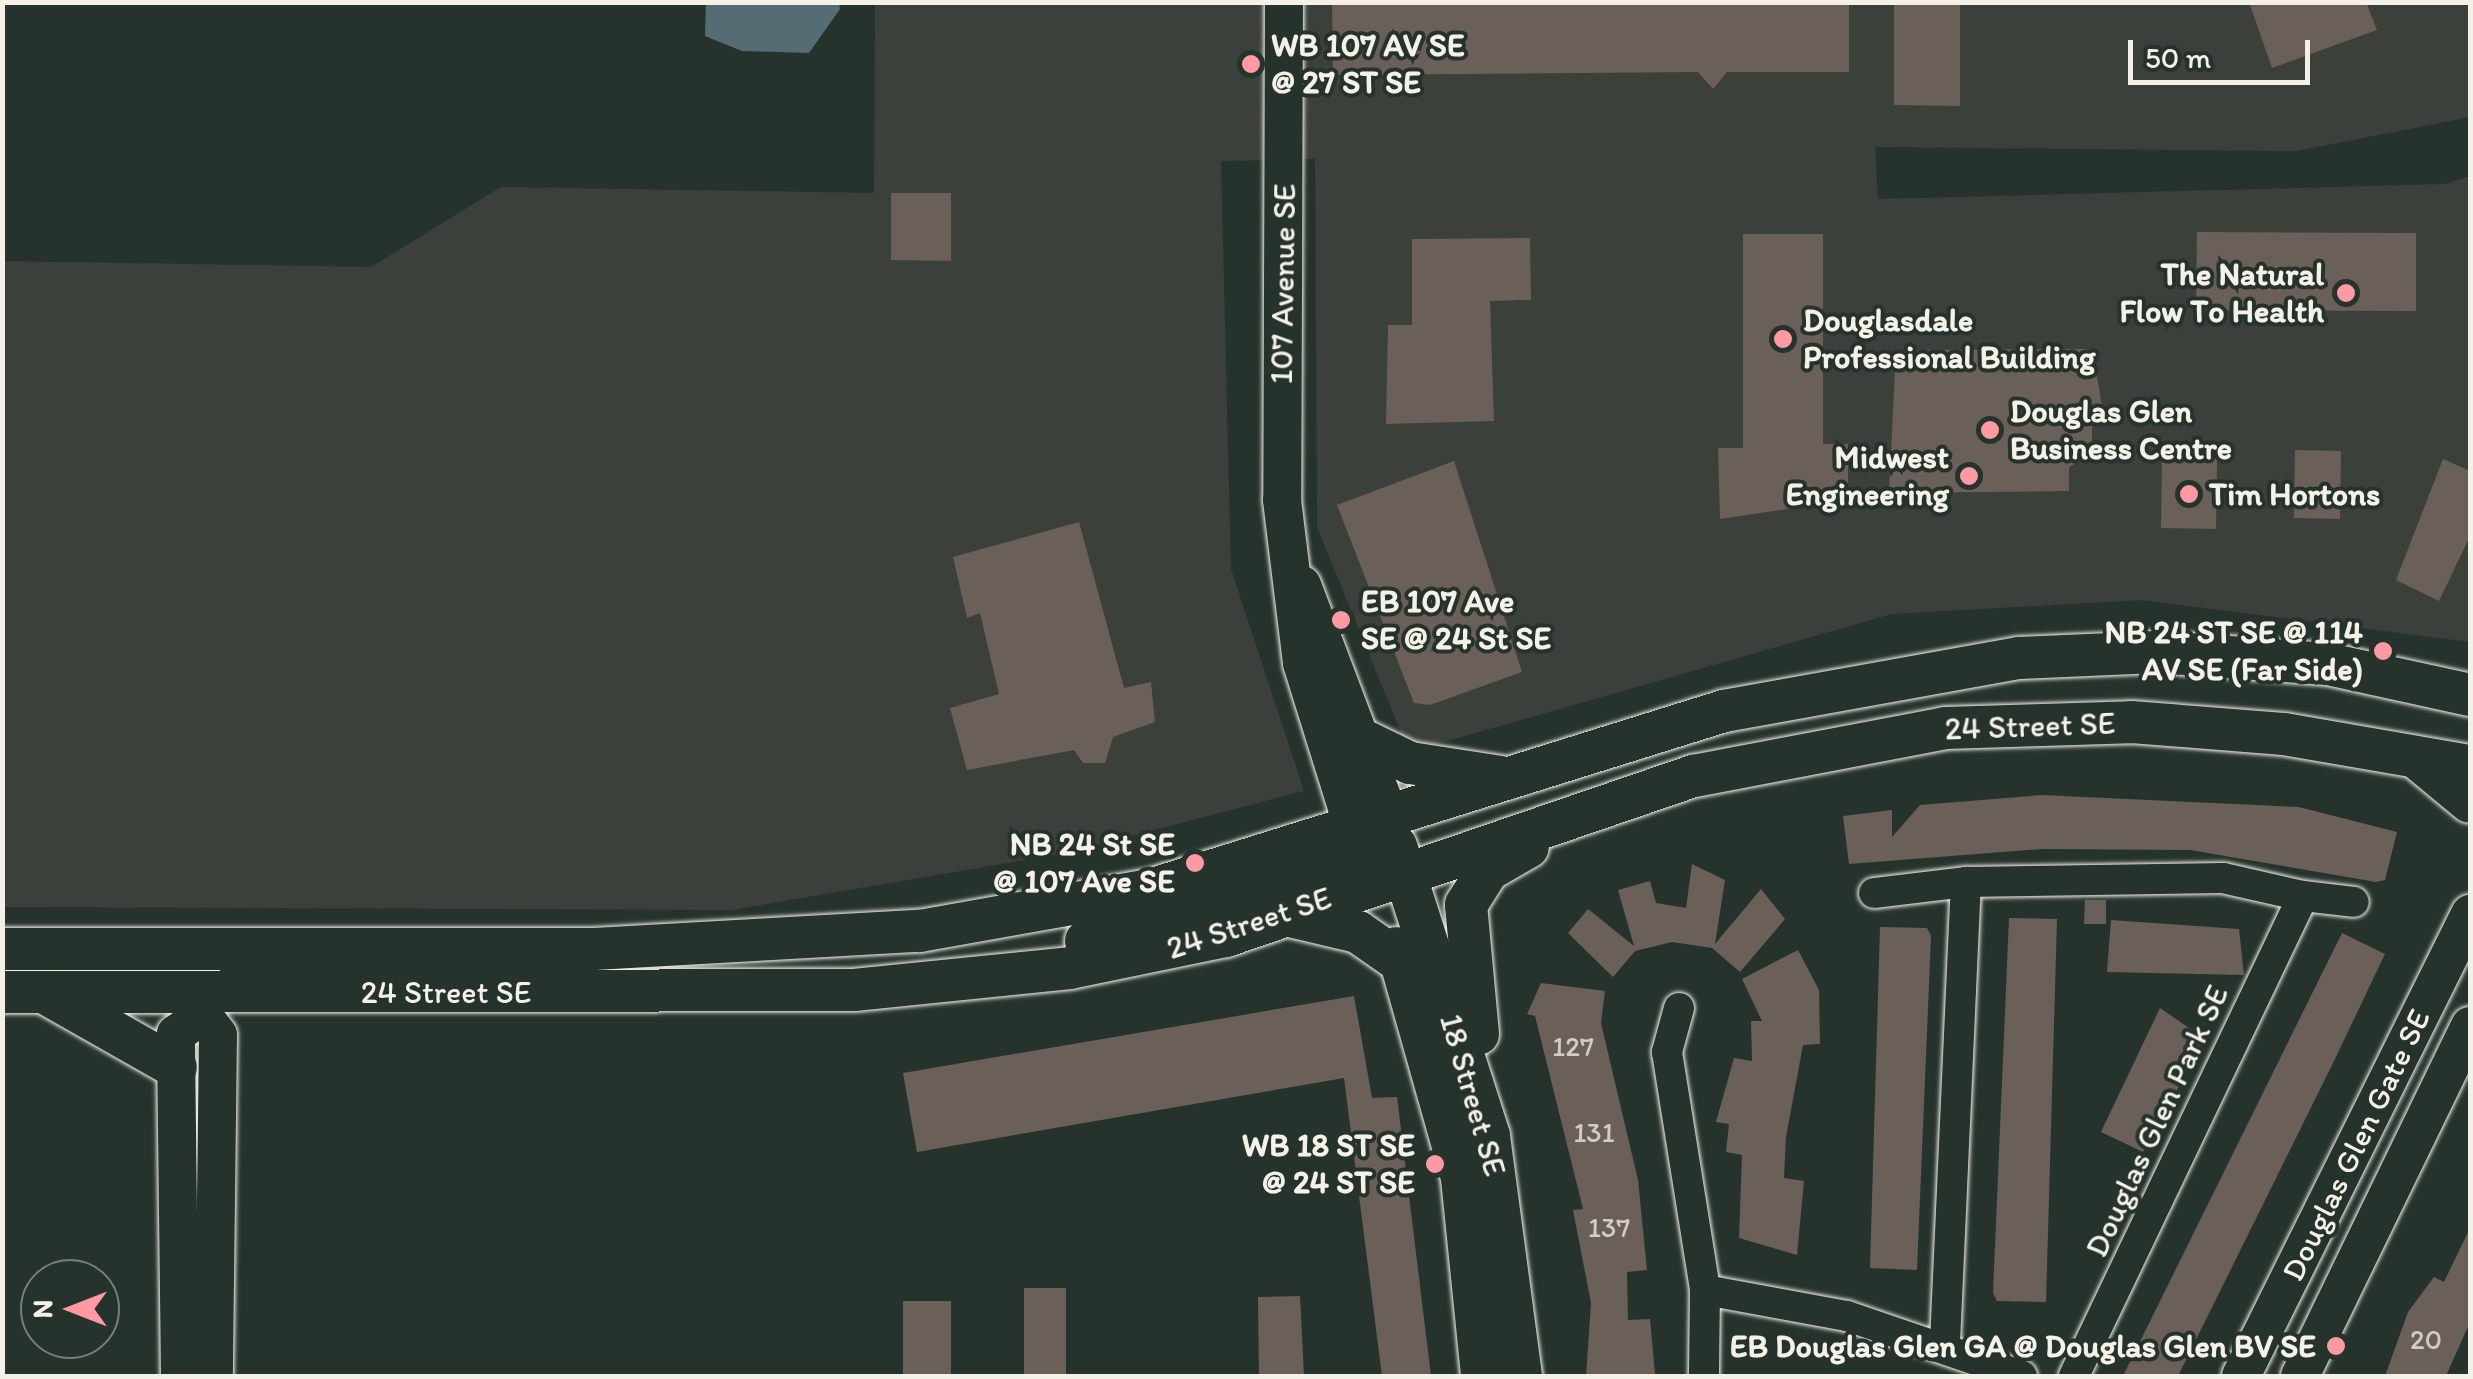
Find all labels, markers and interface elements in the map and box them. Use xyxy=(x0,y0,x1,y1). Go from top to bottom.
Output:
scale bar xyxy=(2133,20,2316,82)
place label: WB 107 AV SE @ 27 ST SE xyxy=(1271,27,1464,102)
text: 50 m xyxy=(2145,39,2211,76)
marker: WB 107 AV SE @ 27 ST SE xyxy=(1240,53,1262,75)
street label: 107 Avenue SE xyxy=(1262,183,1304,385)
place label: The Natural Flow To Health xyxy=(2124,256,2324,331)
marker: The Natural Flow To Health xyxy=(2333,280,2359,306)
place label: Douglasdale Professional Building xyxy=(1803,302,2095,377)
marker: Douglasdale Professional Building xyxy=(1772,328,1794,350)
place label: Douglas Glen Business Centre xyxy=(2010,393,2233,468)
marker: Douglas Glen Business Centre xyxy=(1979,419,2001,441)
place label: Midwest Engineering xyxy=(1786,439,1949,514)
marker: Midwest Engineering xyxy=(1958,465,1980,487)
place label: Tim Hortons xyxy=(2209,475,2381,513)
marker: Tim Hortons xyxy=(2178,483,2200,505)
place label: EB 107 Ave SE @ 24 St SE xyxy=(1361,583,1551,658)
marker: EB 107 Ave SE @ 24 St SE xyxy=(1330,609,1352,631)
place label: NB 24 ST SE @ 114 AV SE (Far Side) xyxy=(2105,614,2363,689)
marker: NB 24 ST SE @ 114 AV SE (Far Side) xyxy=(2372,640,2394,662)
street label: 24 Street SE xyxy=(1944,704,2116,748)
place label: NB 24 St SE @ 107 Ave SE xyxy=(993,826,1175,901)
marker: NB 24 St SE @ 107 Ave SE xyxy=(1184,852,1206,874)
street label: 24 Street SE xyxy=(1162,878,1336,968)
street label: 24 Street SE xyxy=(361,973,531,1011)
street label: Douglas Glen Park SE xyxy=(2077,979,2237,1263)
street label: Douglas Glen Gate SE xyxy=(2273,1003,2439,1287)
street label: 18 Street SE xyxy=(1432,1009,1514,1181)
house number: 127 xyxy=(1552,1029,1594,1063)
house number: 131 xyxy=(1573,1115,1615,1149)
place label: WB 18 ST SE @ 24 ST SE xyxy=(1242,1127,1415,1202)
marker: WB 18 ST SE @ 24 ST SE xyxy=(1424,1153,1446,1175)
house number: 137 xyxy=(1588,1210,1630,1244)
north arrow xyxy=(20,1259,120,1359)
text: N xyxy=(25,1300,59,1318)
house number: 20 xyxy=(2410,1322,2442,1356)
place label: EB Douglas Glen GA @ Douglas Glen BV SE xyxy=(1729,1327,2316,1365)
marker: EB Douglas Glen GA @ Douglas Glen BV SE xyxy=(2325,1335,2347,1357)

